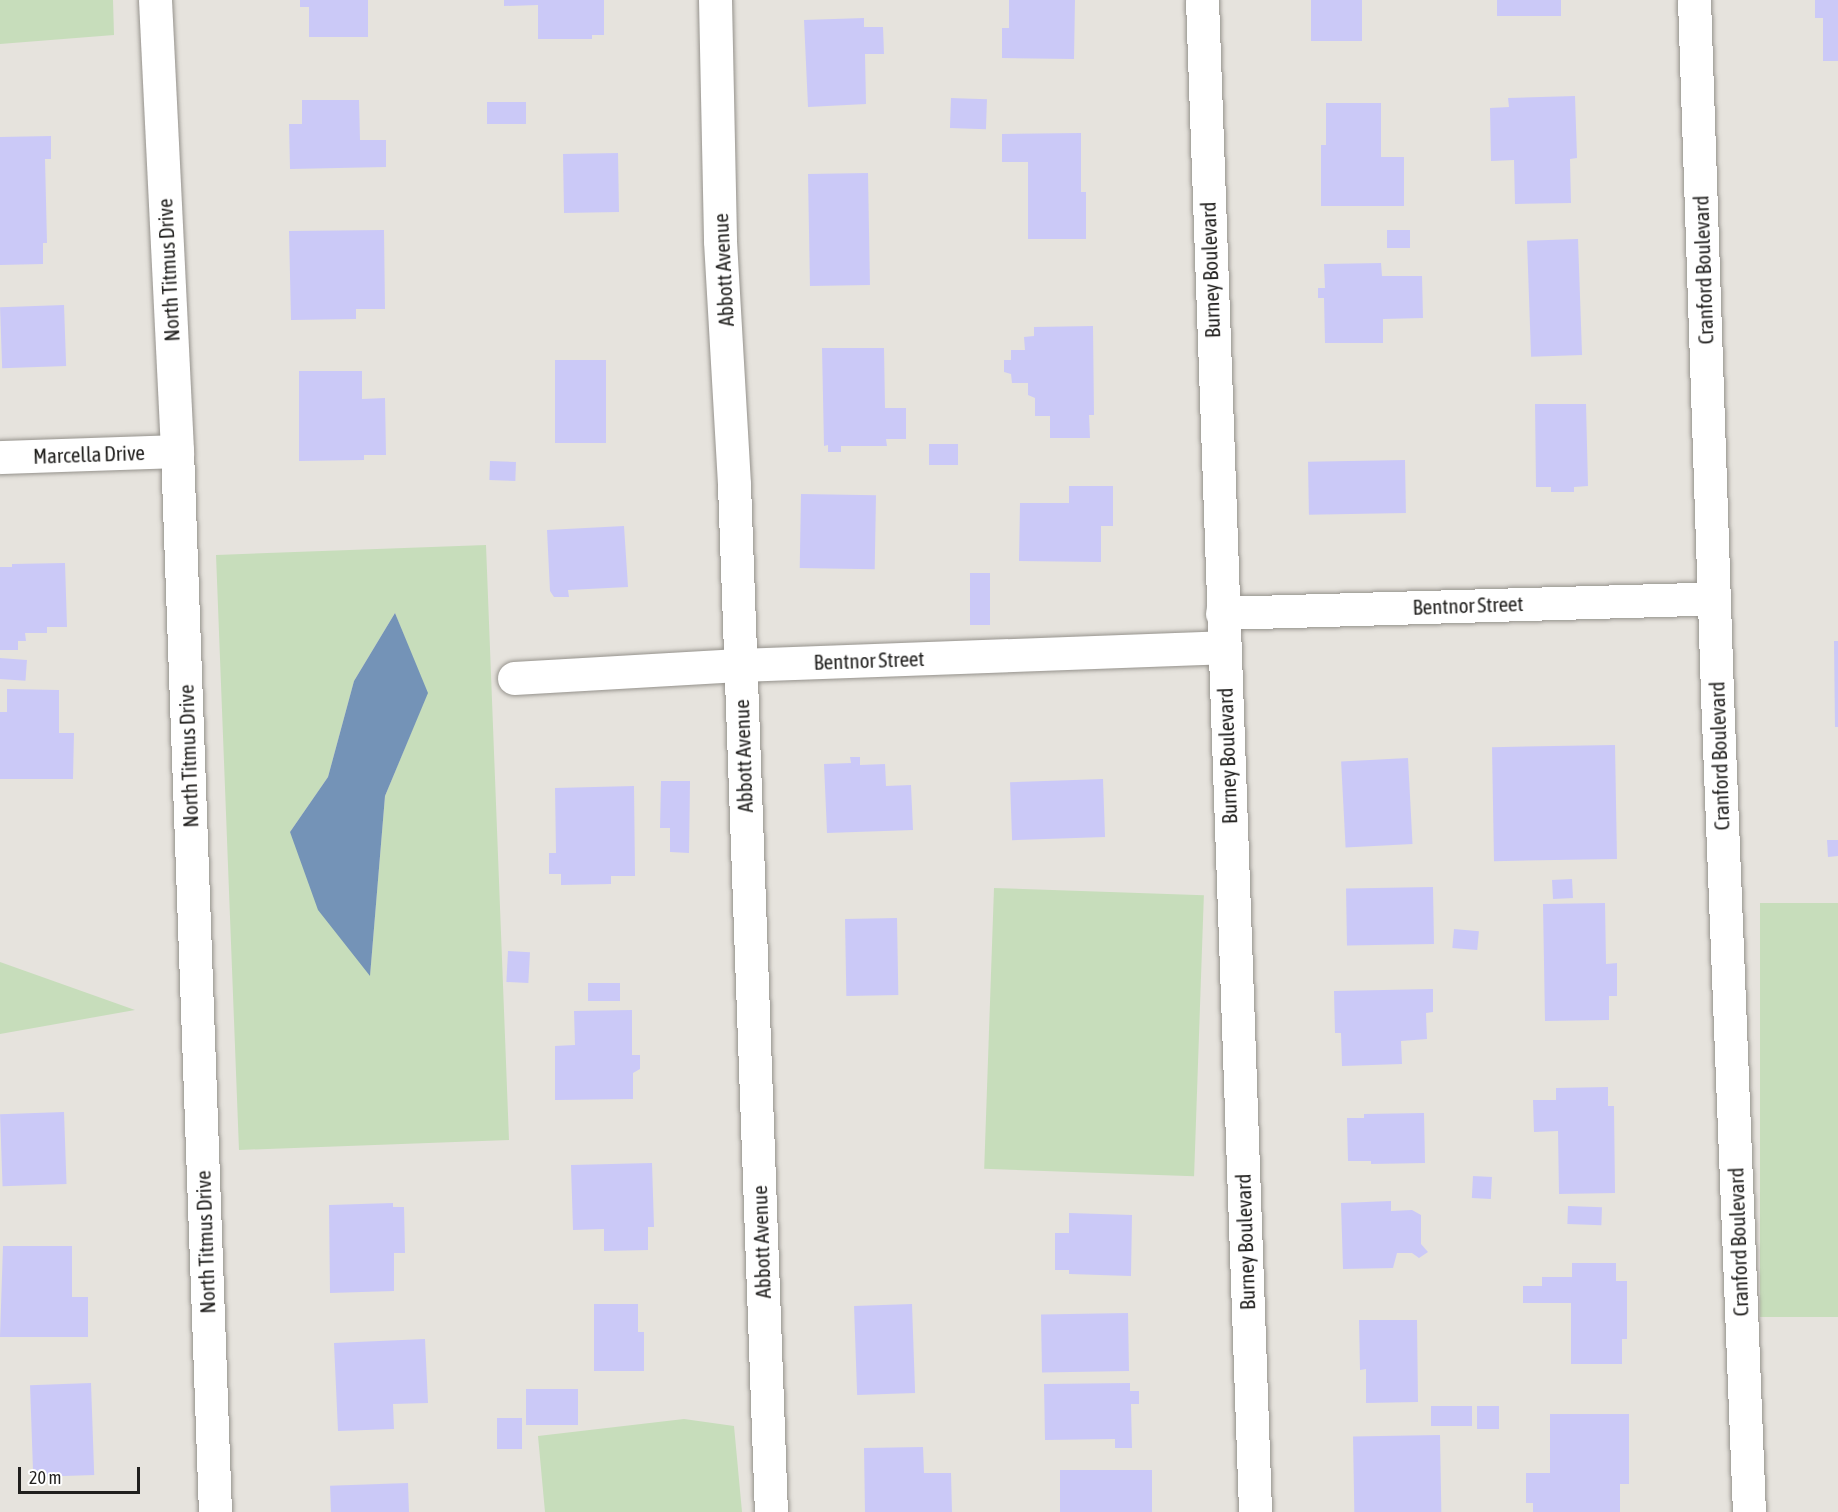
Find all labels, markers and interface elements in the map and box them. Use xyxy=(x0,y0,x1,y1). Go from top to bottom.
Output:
street label: Cranford Boulevard xyxy=(1688,195,1718,345)
street label: North Titmus Drive xyxy=(152,198,184,342)
street label: Burney Boulevard xyxy=(1195,201,1225,339)
street label: Abbott Avenue xyxy=(707,213,739,327)
street label: Marcella Drive xyxy=(33,439,145,469)
street label: Bentnor Street xyxy=(1412,590,1524,620)
street label: Bentnor Street xyxy=(813,645,925,675)
street label: Cranford Boulevard xyxy=(1704,681,1734,831)
street label: North Titmus Drive xyxy=(173,684,203,828)
street label: Burney Boulevard xyxy=(1212,687,1242,825)
street label: Abbott Avenue xyxy=(728,699,758,813)
street label: Cranford Boulevard xyxy=(1723,1167,1753,1317)
street label: North Titmus Drive xyxy=(190,1170,220,1314)
street label: Burney Boulevard xyxy=(1230,1173,1260,1311)
street label: Abbott Avenue xyxy=(746,1185,776,1299)
scale bar xyxy=(21,1455,142,1493)
text: 20 m xyxy=(29,1467,61,1488)

